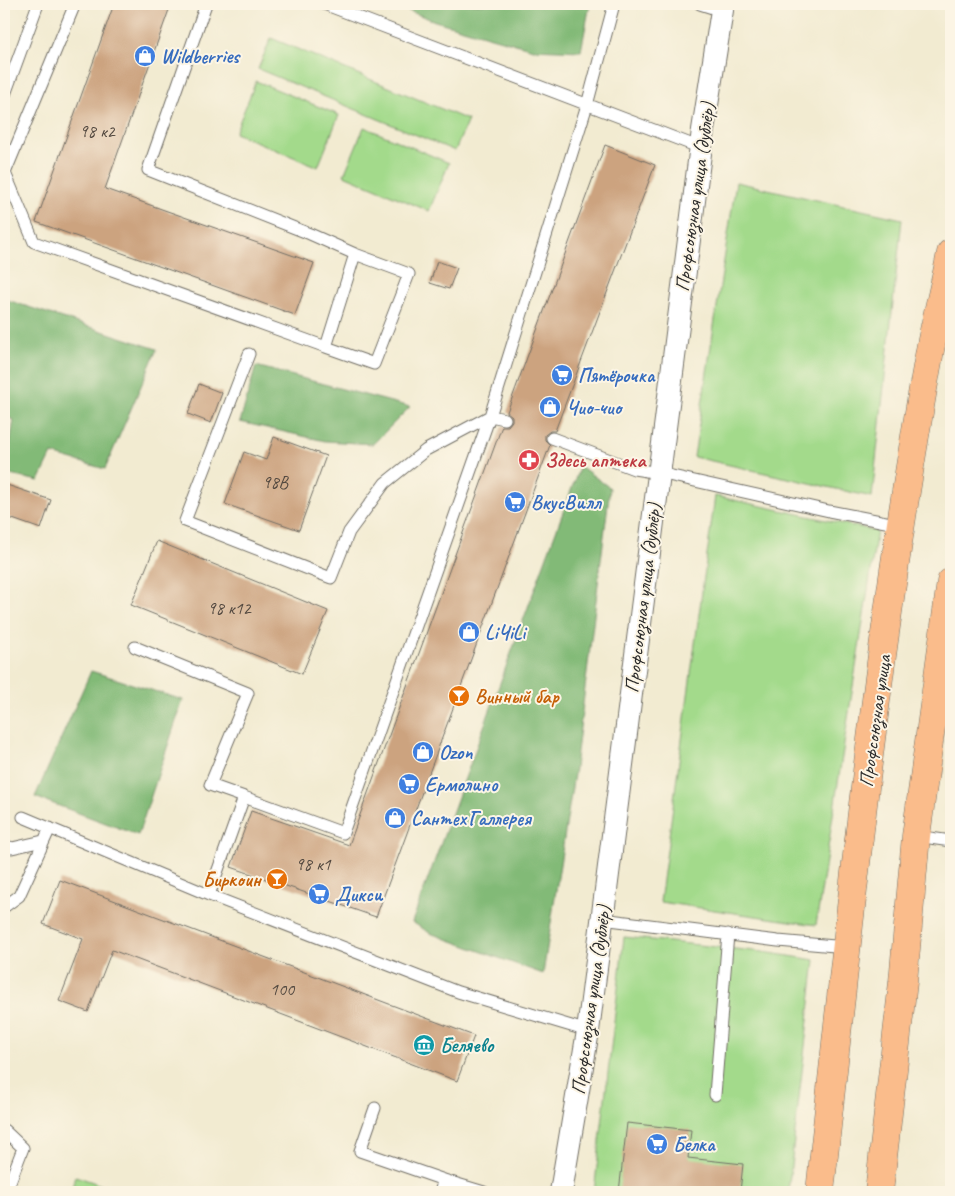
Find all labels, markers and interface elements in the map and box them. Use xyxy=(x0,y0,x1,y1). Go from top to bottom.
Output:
shop icon: Wildberries xyxy=(133,44,157,68)
place label: Wildberries xyxy=(161,44,241,69)
street label: Профсоюзная улица (дублёр) xyxy=(669,99,722,293)
house number: 98 к2 xyxy=(79,120,117,142)
supermarket icon: Пятёрочка xyxy=(550,363,574,387)
place label: Пятёрочка xyxy=(578,363,656,388)
shop icon: Чио-чио xyxy=(538,395,562,419)
place label: Чио-чио xyxy=(566,395,623,420)
pharmacy icon: Здесь аптека xyxy=(517,448,541,472)
place label: Здесь аптека xyxy=(545,448,647,473)
house number: 98В xyxy=(262,471,289,493)
supermarket icon: ВкусВилл xyxy=(503,490,527,514)
place label: ВкусВилл xyxy=(531,490,602,515)
street label: Профсоюзная улица (дублёр) xyxy=(619,500,668,694)
house number: 98 к12 xyxy=(207,597,253,619)
shop icon: LiЧiLi xyxy=(457,620,481,644)
place label: LiЧiLi xyxy=(485,620,528,645)
street label: Профсоюзная улица xyxy=(853,651,898,789)
bar icon: Винный бар xyxy=(447,684,471,708)
place label: Винный бар xyxy=(475,684,560,709)
shop icon: Ozon xyxy=(411,740,435,764)
place label: Ozon xyxy=(439,740,473,765)
supermarket icon: Ермолино xyxy=(397,772,421,796)
place label: Ермолино xyxy=(425,772,499,797)
shop icon: СантехГаллерея xyxy=(383,806,407,830)
place label: СантехГаллерея xyxy=(411,806,532,831)
house number: 98 к1 xyxy=(295,853,332,875)
place label: Биркоин xyxy=(203,867,263,892)
bar icon: Биркоин xyxy=(265,867,289,891)
supermarket icon: Дикси xyxy=(307,882,331,906)
place label: Дикси xyxy=(335,882,384,907)
street label: Профсоюзная улица (дублёр) xyxy=(565,902,618,1096)
house number: 100 xyxy=(270,978,296,1000)
museum icon: Беляево xyxy=(412,1033,436,1057)
place label: Беляево xyxy=(440,1033,495,1058)
supermarket icon: Белка xyxy=(645,1132,669,1156)
place label: Белка xyxy=(673,1132,716,1157)

